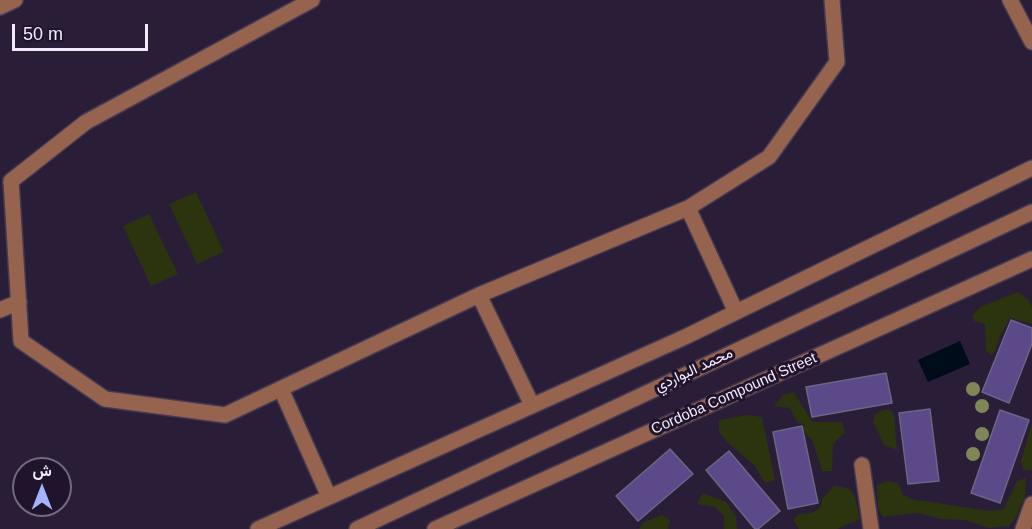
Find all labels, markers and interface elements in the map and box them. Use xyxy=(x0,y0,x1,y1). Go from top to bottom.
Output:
scale bar xyxy=(15,12,152,50)
text: 50 m xyxy=(23,24,63,44)
street label: محمد البواردي xyxy=(652,344,736,396)
street label: Cordoba Compound Street xyxy=(648,349,820,439)
north arrow xyxy=(12,457,72,517)
text: ش xyxy=(32,462,52,479)

